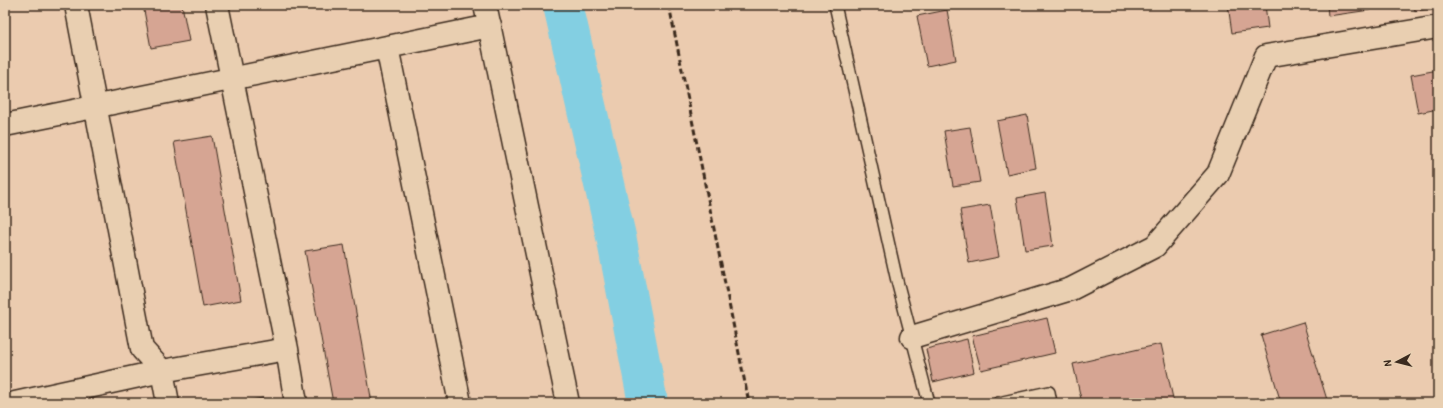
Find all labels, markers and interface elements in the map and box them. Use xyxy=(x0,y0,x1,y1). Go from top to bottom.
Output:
north arrow xyxy=(1377,342,1417,382)
text: N xyxy=(1380,359,1394,367)

